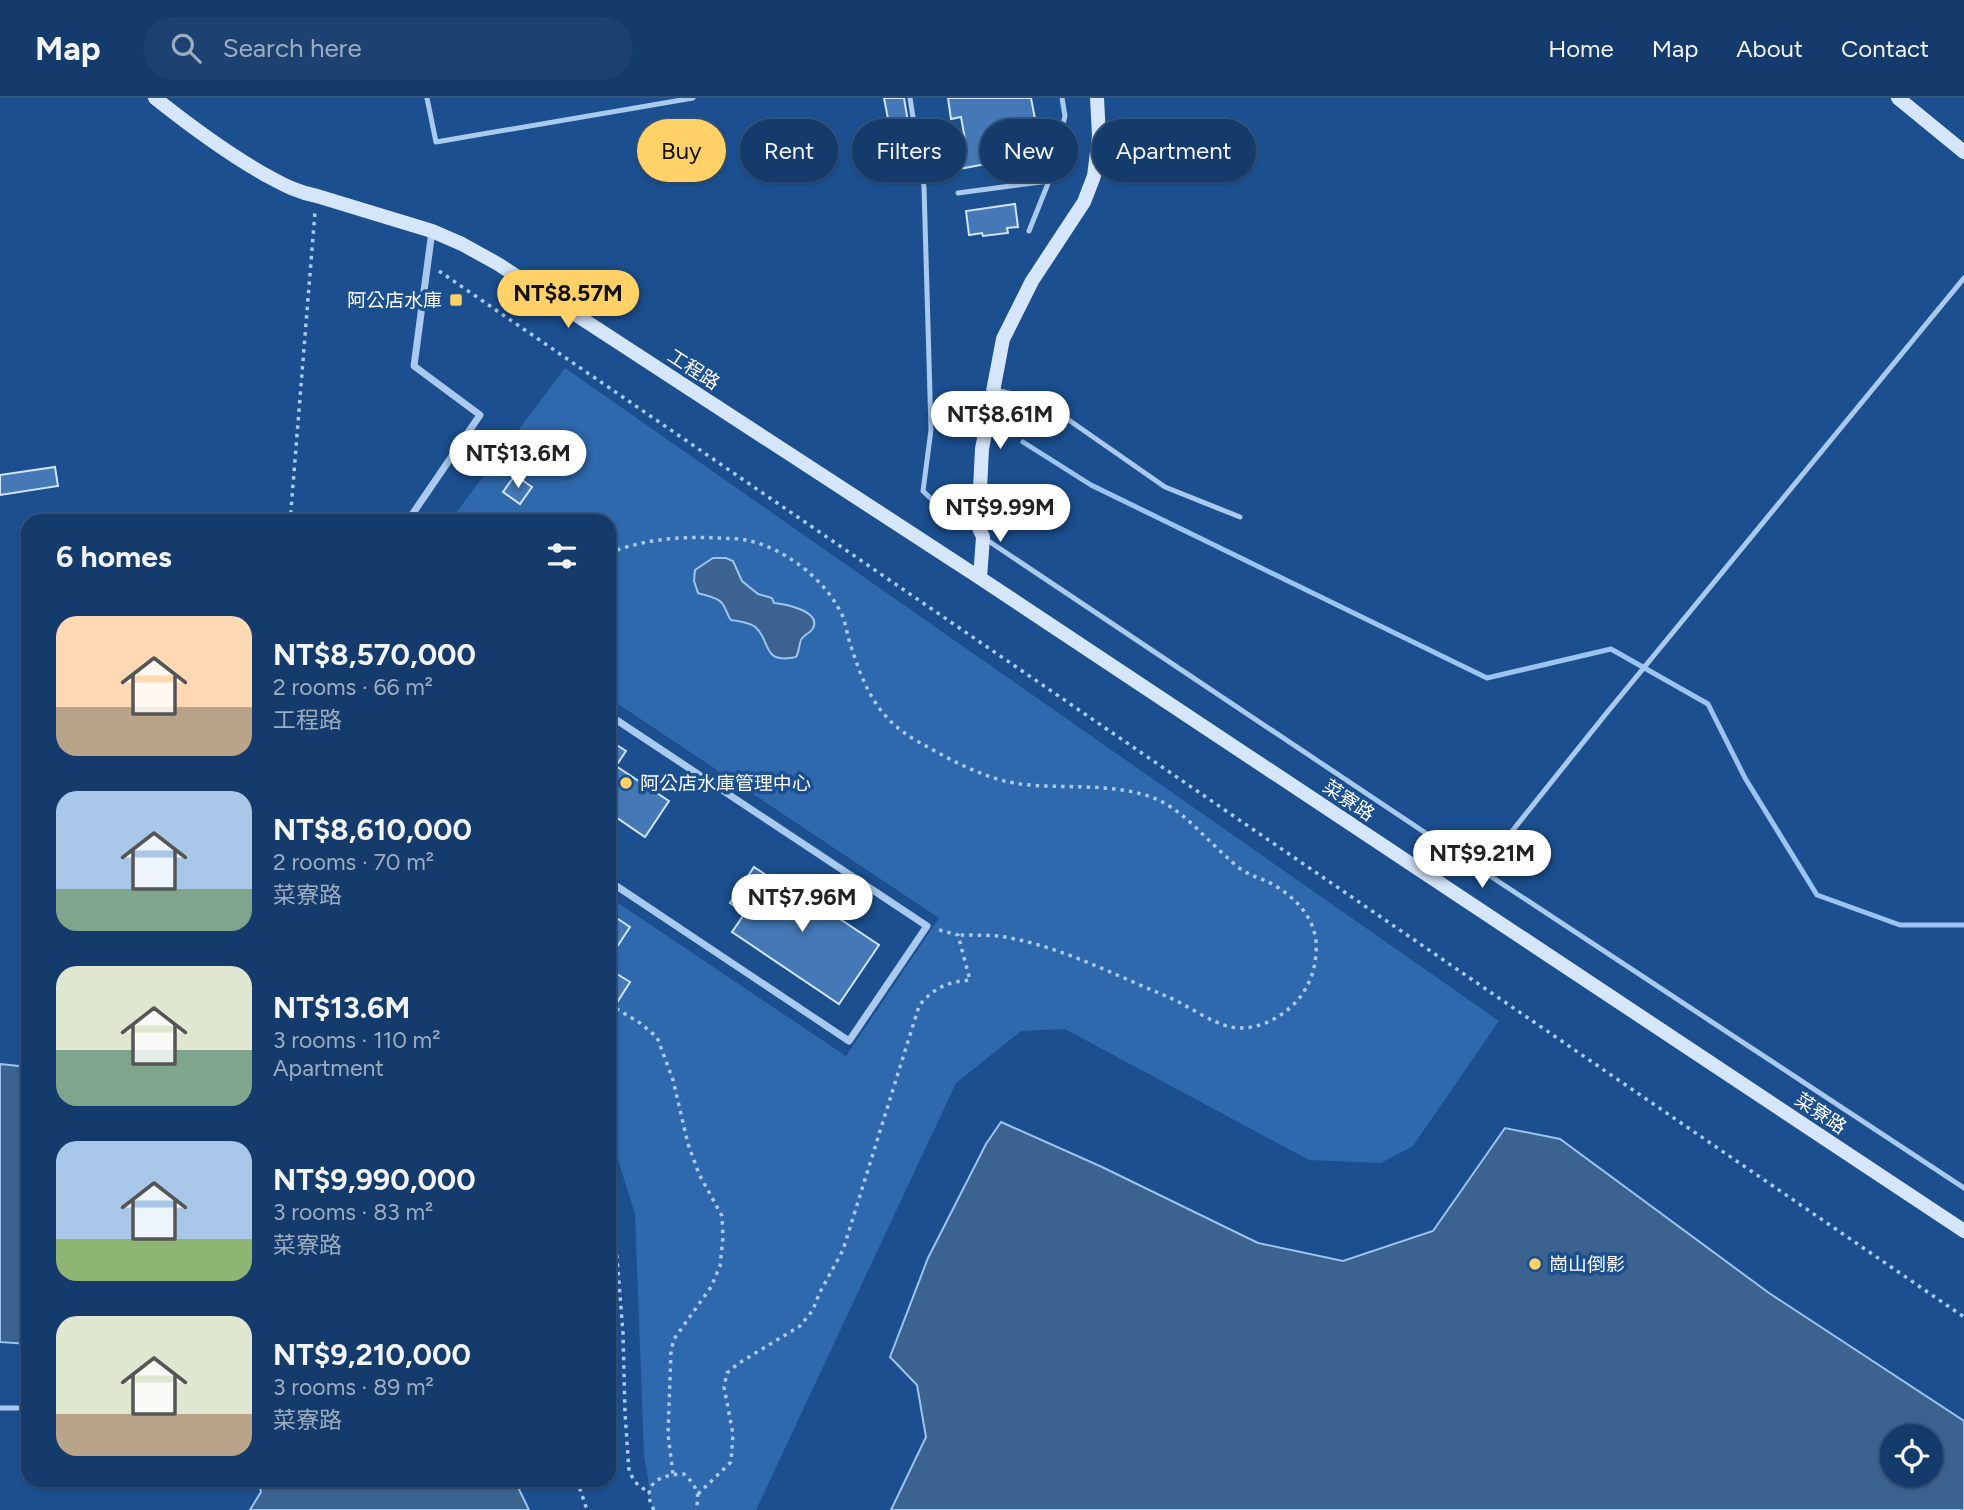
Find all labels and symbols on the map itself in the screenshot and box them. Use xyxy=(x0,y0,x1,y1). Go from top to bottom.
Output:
pin: NT$8.57M xyxy=(496,271,640,330)
place label: 阿公店水庫 xyxy=(347,289,442,312)
marker: 阿公店水庫 xyxy=(448,292,464,308)
street label: 工程路 xyxy=(664,344,724,395)
pin: NT$8.61M xyxy=(928,392,1072,451)
pin: NT$13.6M xyxy=(446,430,590,490)
pin: NT$9.99M xyxy=(928,484,1072,544)
place label: 阿公店水庫管理中心 xyxy=(640,772,811,795)
marker: 阿公店水庫管理中心 xyxy=(618,775,634,791)
street label: 菜寮路 xyxy=(1319,775,1379,826)
pin: NT$9.21M xyxy=(1410,830,1554,890)
pin: NT$7.96M xyxy=(730,874,874,934)
street label: 菜寮路 xyxy=(1791,1088,1851,1139)
place label: 崗山倒影 xyxy=(1549,1253,1625,1276)
marker: 崗山倒影 xyxy=(1527,1256,1543,1272)

